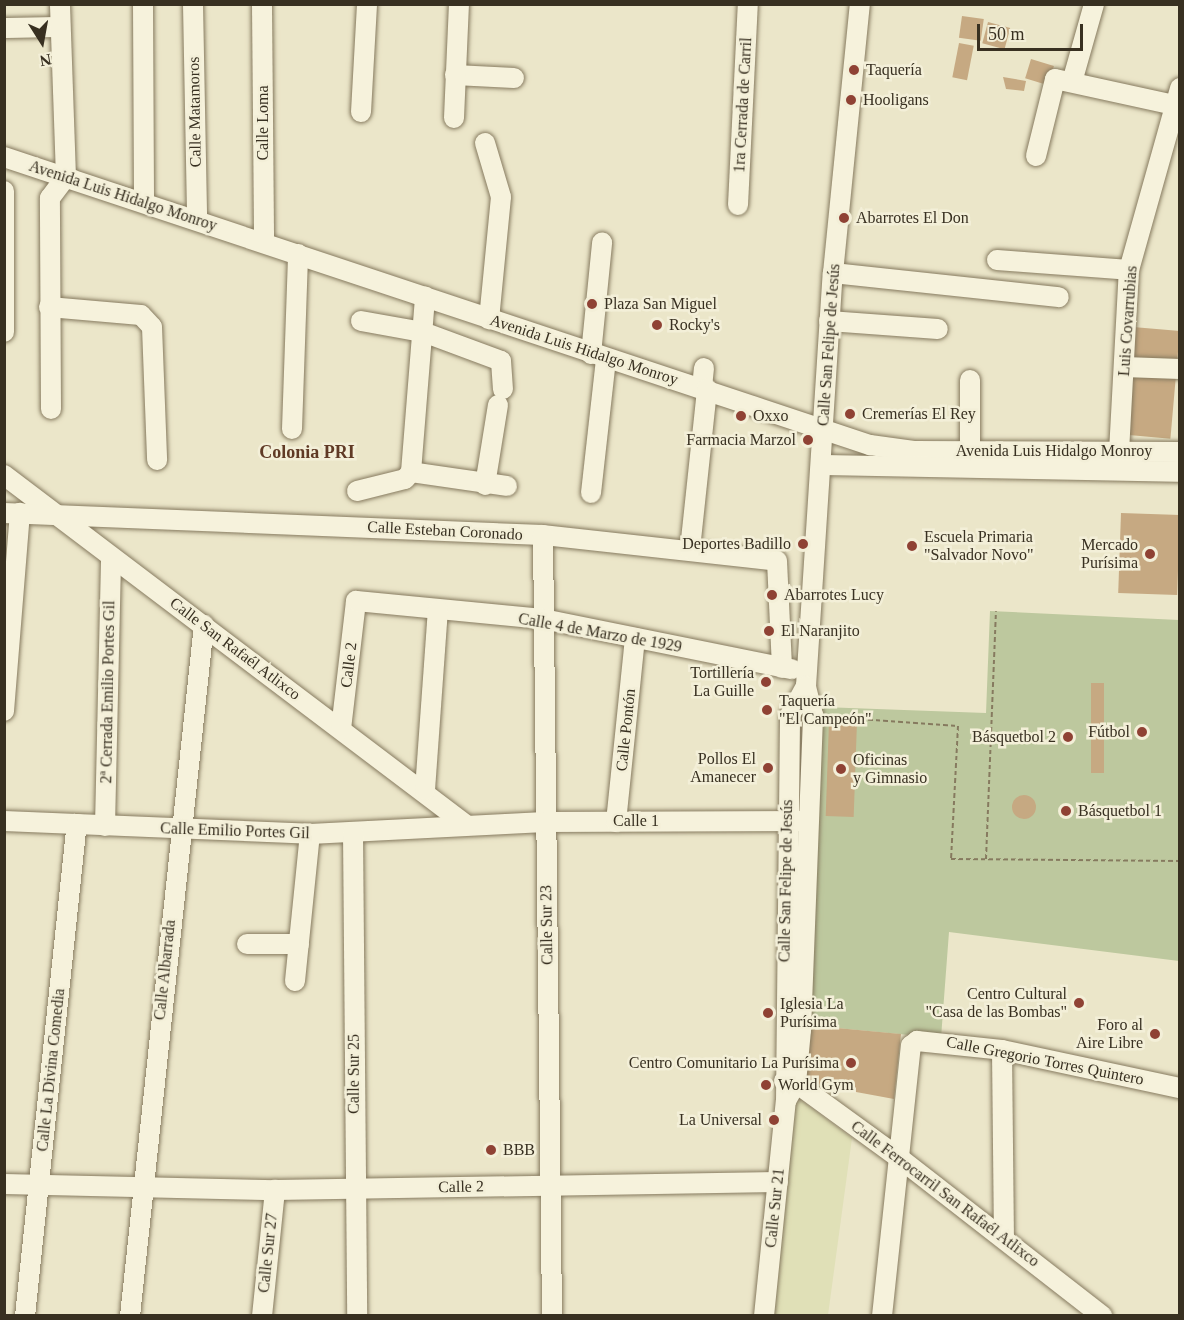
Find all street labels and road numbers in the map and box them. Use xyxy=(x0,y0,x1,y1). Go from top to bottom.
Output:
street label: 1ra Cerrada de Carril xyxy=(730,37,756,173)
street label: Calle Matamoros xyxy=(184,57,206,167)
street label: Calle Loma xyxy=(253,85,273,161)
street label: Avenida Luis Hidalgo Monroy xyxy=(27,156,219,236)
street label: Calle San Felipe de Jesús xyxy=(814,263,844,427)
street label: Luis Covarrubias xyxy=(1115,265,1141,377)
street label: Avenida Luis Hidalgo Monroy xyxy=(488,310,680,390)
street label: Avenida Luis Hidalgo Monroy xyxy=(956,441,1152,461)
street label: Calle Esteban Coronado xyxy=(367,517,523,545)
street label: Calle San Rafaél Atlixco xyxy=(166,593,304,705)
street label: 2ª Cerrada Emilio Portes Gil xyxy=(97,600,119,784)
street label: Calle 4 de Marzo de 1929 xyxy=(517,609,683,657)
street label: Calle 2 xyxy=(337,641,361,689)
street label: Calle Pontón xyxy=(612,688,640,772)
street label: Calle San Felipe de Jesús xyxy=(775,800,797,962)
street label: Calle 1 xyxy=(613,811,659,831)
street label: Calle Emilio Portes Gil xyxy=(160,819,310,843)
street label: Calle Sur 23 xyxy=(537,885,557,965)
street label: Calle Albarrada xyxy=(150,918,180,1022)
street label: Calle La Divina Comedia xyxy=(33,987,69,1153)
street label: Calle Gregorio Torres Quintero xyxy=(944,1032,1146,1090)
street label: Calle Sur 25 xyxy=(344,1034,364,1114)
street label: Calle Ferrocarril San Rafaél Atlixco xyxy=(847,1117,1043,1271)
street label: Calle Sur 21 xyxy=(761,1167,789,1249)
street label: Calle 2 xyxy=(438,1177,484,1197)
street label: Calle Sur 27 xyxy=(254,1212,282,1294)

